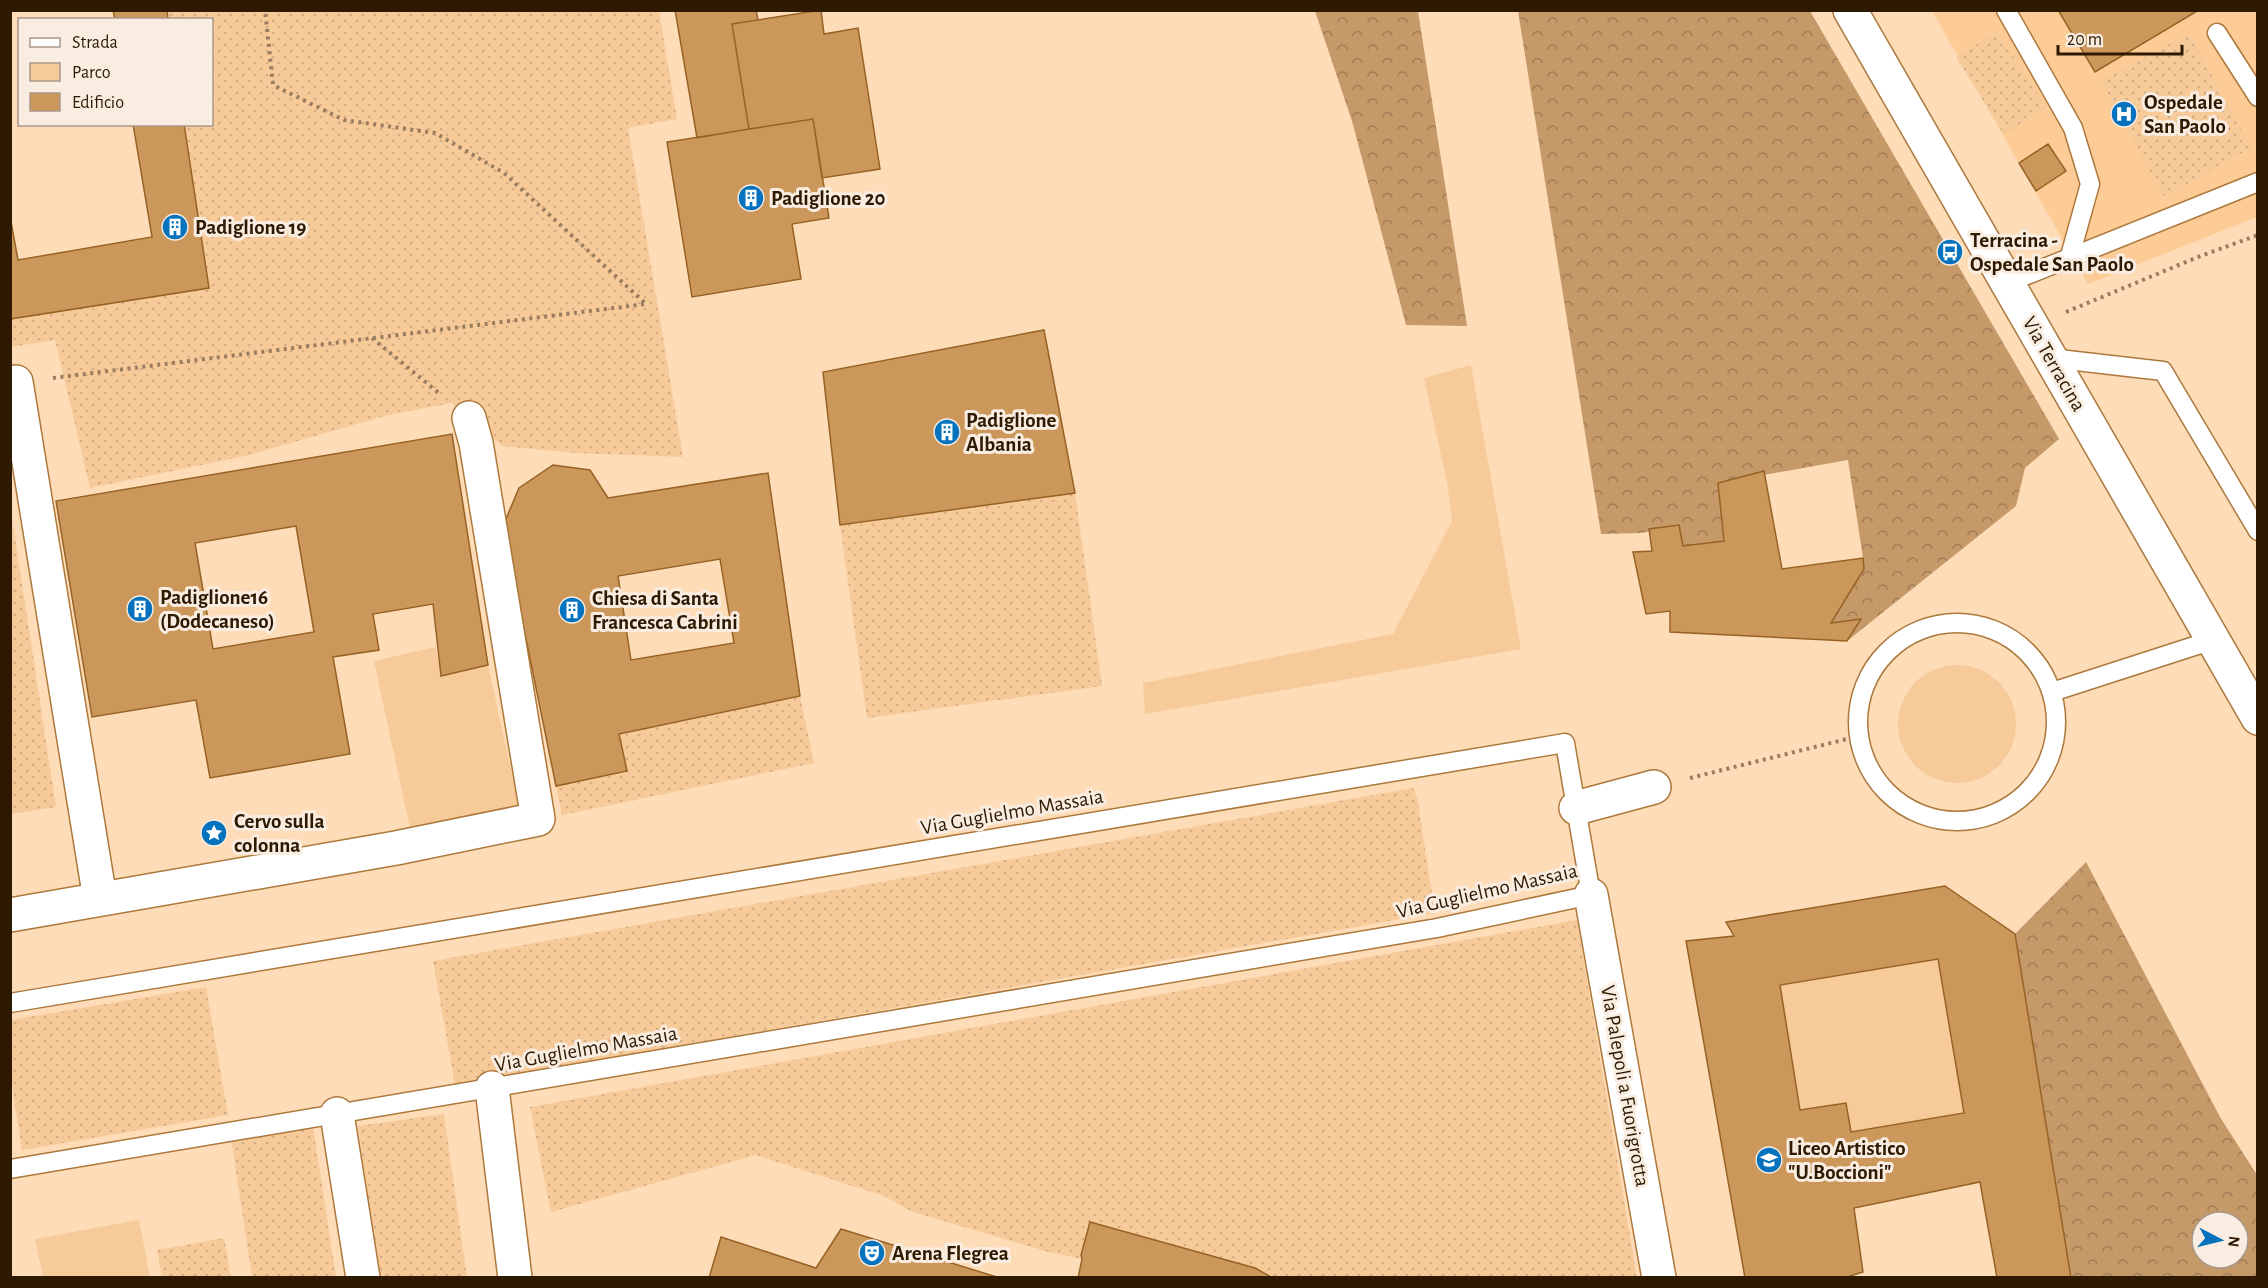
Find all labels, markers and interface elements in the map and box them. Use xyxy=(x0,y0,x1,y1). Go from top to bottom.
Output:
legend xyxy=(18,18,213,126)
scale bar xyxy=(2058,18,2182,56)
text: 20 m xyxy=(2067,31,2102,49)
text: Strada xyxy=(72,34,118,52)
text: Parco xyxy=(72,64,111,82)
place label: Ospedale San Paolo xyxy=(2144,92,2226,137)
text: Edificio xyxy=(72,94,124,112)
hospital icon: Ospedale San Paolo xyxy=(2109,99,2139,129)
building icon: Padiglione 20 xyxy=(736,183,766,213)
place label: Padiglione 20 xyxy=(771,188,886,209)
building icon: Padiglione 19 xyxy=(160,212,190,242)
place label: Padiglione 19 xyxy=(195,217,306,238)
place label: Terracina - Ospedale San Paolo xyxy=(1970,230,2134,275)
bus stop icon: Terracina - Ospedale San Paolo xyxy=(1935,237,1965,267)
street label: Via Terracina xyxy=(2019,313,2090,415)
place label: Padiglione Albania xyxy=(966,410,1057,455)
building icon: Padiglione Albania xyxy=(932,417,962,447)
place label: Padiglione16 (Dodecaneso) xyxy=(160,587,275,632)
place label: Chiesa di Santa Francesca Cabrini xyxy=(592,588,738,633)
building icon: Padiglione16 (Dodecaneso) xyxy=(125,594,155,624)
building icon: Chiesa di Santa Francesca Cabrini xyxy=(557,595,587,625)
street label: Via Guglielmo Massaia xyxy=(919,786,1105,838)
place label: Cervo sulla colonna xyxy=(234,811,325,856)
place icon: Cervo sulla colonna xyxy=(199,818,229,848)
street label: Via Guglielmo Massaia xyxy=(1395,860,1580,922)
street label: Via Palepoli a Fuorigrotta xyxy=(1597,984,1653,1189)
street label: Via Guglielmo Massaia xyxy=(493,1023,679,1075)
place label: Liceo Artistico "U.Boccioni" xyxy=(1788,1138,1906,1183)
school or university icon: Liceo Artistico "U.Boccioni" xyxy=(1754,1145,1784,1175)
north arrow xyxy=(2190,1210,2250,1270)
text: N xyxy=(2225,1235,2243,1248)
theatre icon: Arena Flegrea xyxy=(857,1238,887,1268)
place label: Arena Flegrea xyxy=(892,1243,1009,1264)

